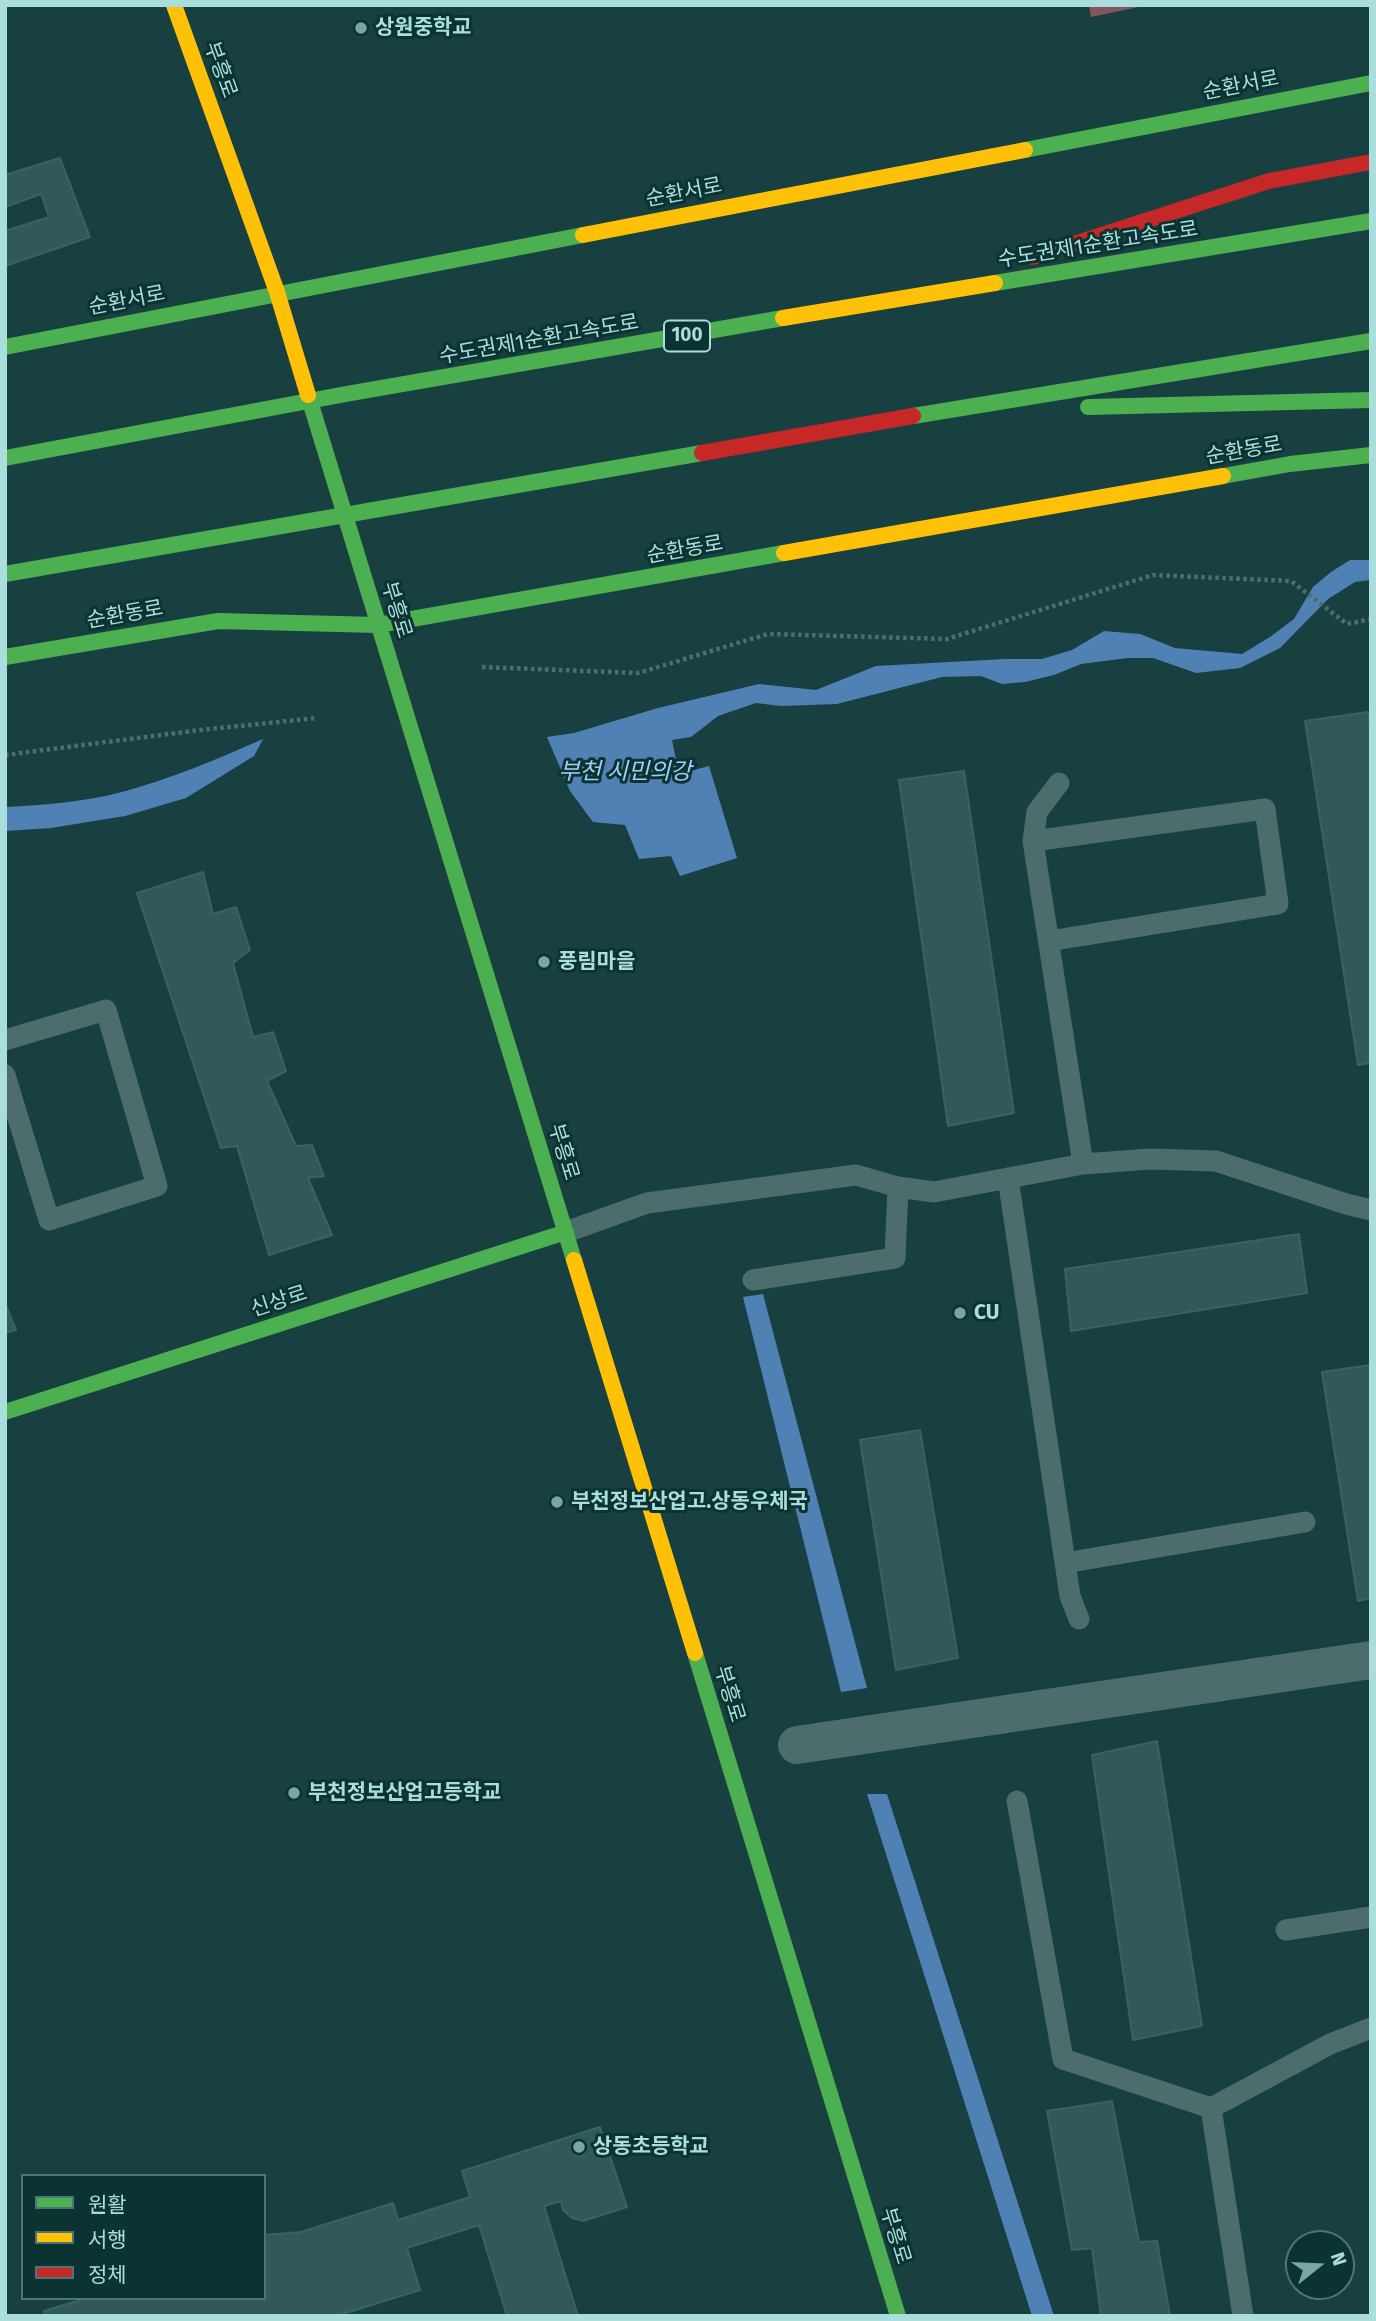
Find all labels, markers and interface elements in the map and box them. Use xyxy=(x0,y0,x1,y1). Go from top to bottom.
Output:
place label: 상원중학교 xyxy=(375,15,472,41)
marker: 상원중학교 xyxy=(353,20,369,36)
street label: 부흥로 xyxy=(198,38,242,102)
street label: 순환서로 xyxy=(1201,66,1281,106)
street label: 순환서로 xyxy=(644,173,724,213)
street label: 수도권제1순환고속도로 xyxy=(996,217,1200,273)
street label: 순환서로 xyxy=(87,281,167,321)
street label: 수도권제1순환고속도로 xyxy=(437,310,641,370)
road number: 100 xyxy=(664,320,710,352)
street label: 순환동로 xyxy=(1204,432,1284,470)
street label: 순환동로 xyxy=(645,531,725,569)
street label: 부흥로 xyxy=(375,579,417,641)
street label: 순환동로 xyxy=(85,596,165,634)
water label: 부천 시민의강 xyxy=(559,759,691,787)
place label: 풍림마을 xyxy=(558,949,635,975)
marker: 풍림마을 xyxy=(536,954,552,970)
street label: 부흥로 xyxy=(542,1121,584,1183)
street label: 신상로 xyxy=(248,1281,310,1323)
place label: CU xyxy=(974,1300,1000,1326)
marker: CU xyxy=(952,1305,968,1321)
place label: 부천정보산업고.상동우체국 xyxy=(571,1489,808,1515)
marker: 부천정보산업고.상동우체국 xyxy=(549,1494,565,1510)
street label: 부흥로 xyxy=(708,1663,750,1725)
place label: 부천정보산업고등학교 xyxy=(308,1780,501,1806)
marker: 부천정보산업고등학교 xyxy=(286,1785,302,1801)
place label: 상동초등학교 xyxy=(593,2134,709,2160)
marker: 상동초등학교 xyxy=(571,2139,587,2155)
legend xyxy=(21,2174,266,2300)
text: 원활 xyxy=(88,2192,127,2218)
street label: 부흥로 xyxy=(874,2205,916,2267)
text: 서행 xyxy=(88,2227,127,2253)
north arrow xyxy=(1285,2230,1355,2300)
text: N xyxy=(1326,2249,1351,2269)
text: 정체 xyxy=(88,2262,127,2288)

